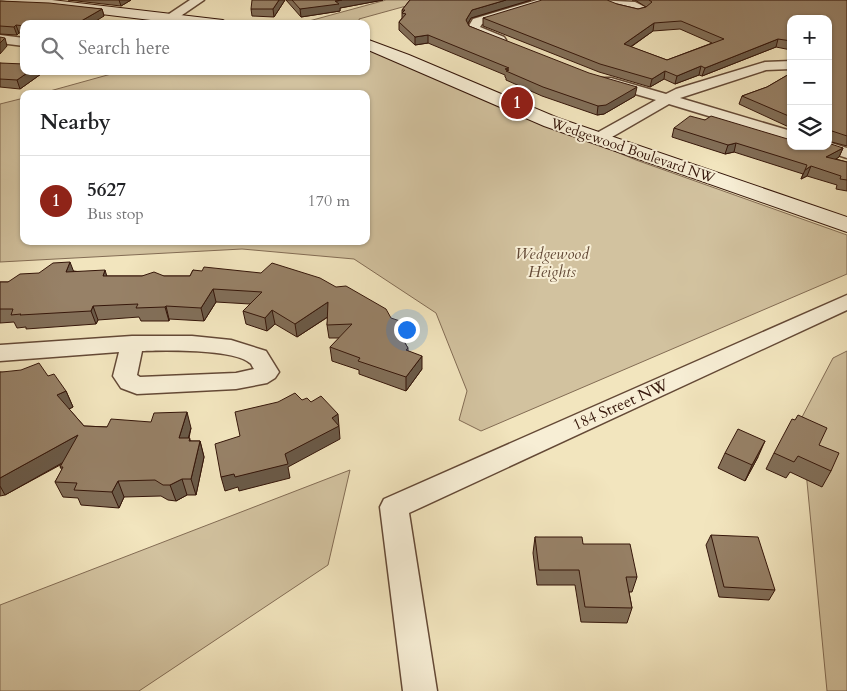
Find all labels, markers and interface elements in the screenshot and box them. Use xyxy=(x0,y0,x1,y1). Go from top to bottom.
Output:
map controls xyxy=(787,15,832,150)
button: + xyxy=(787,15,832,60)
search box xyxy=(20,20,370,75)
icon: search xyxy=(38,34,66,62)
text: Search here xyxy=(78,35,170,61)
button: − xyxy=(787,60,832,105)
pin: 1 xyxy=(501,84,533,122)
button: layers xyxy=(787,105,832,150)
text: Nearby xyxy=(40,108,111,137)
street label: Wedgewood Boulevard NW xyxy=(547,113,718,188)
text: 5627 xyxy=(87,177,126,203)
text: 1 xyxy=(52,190,60,212)
text: 170 m xyxy=(308,190,350,212)
text: Bus stop xyxy=(87,203,144,225)
park label: Wedgewood Heights xyxy=(515,243,590,283)
your location xyxy=(394,317,420,343)
street label: 184 Street NW xyxy=(569,374,672,436)

